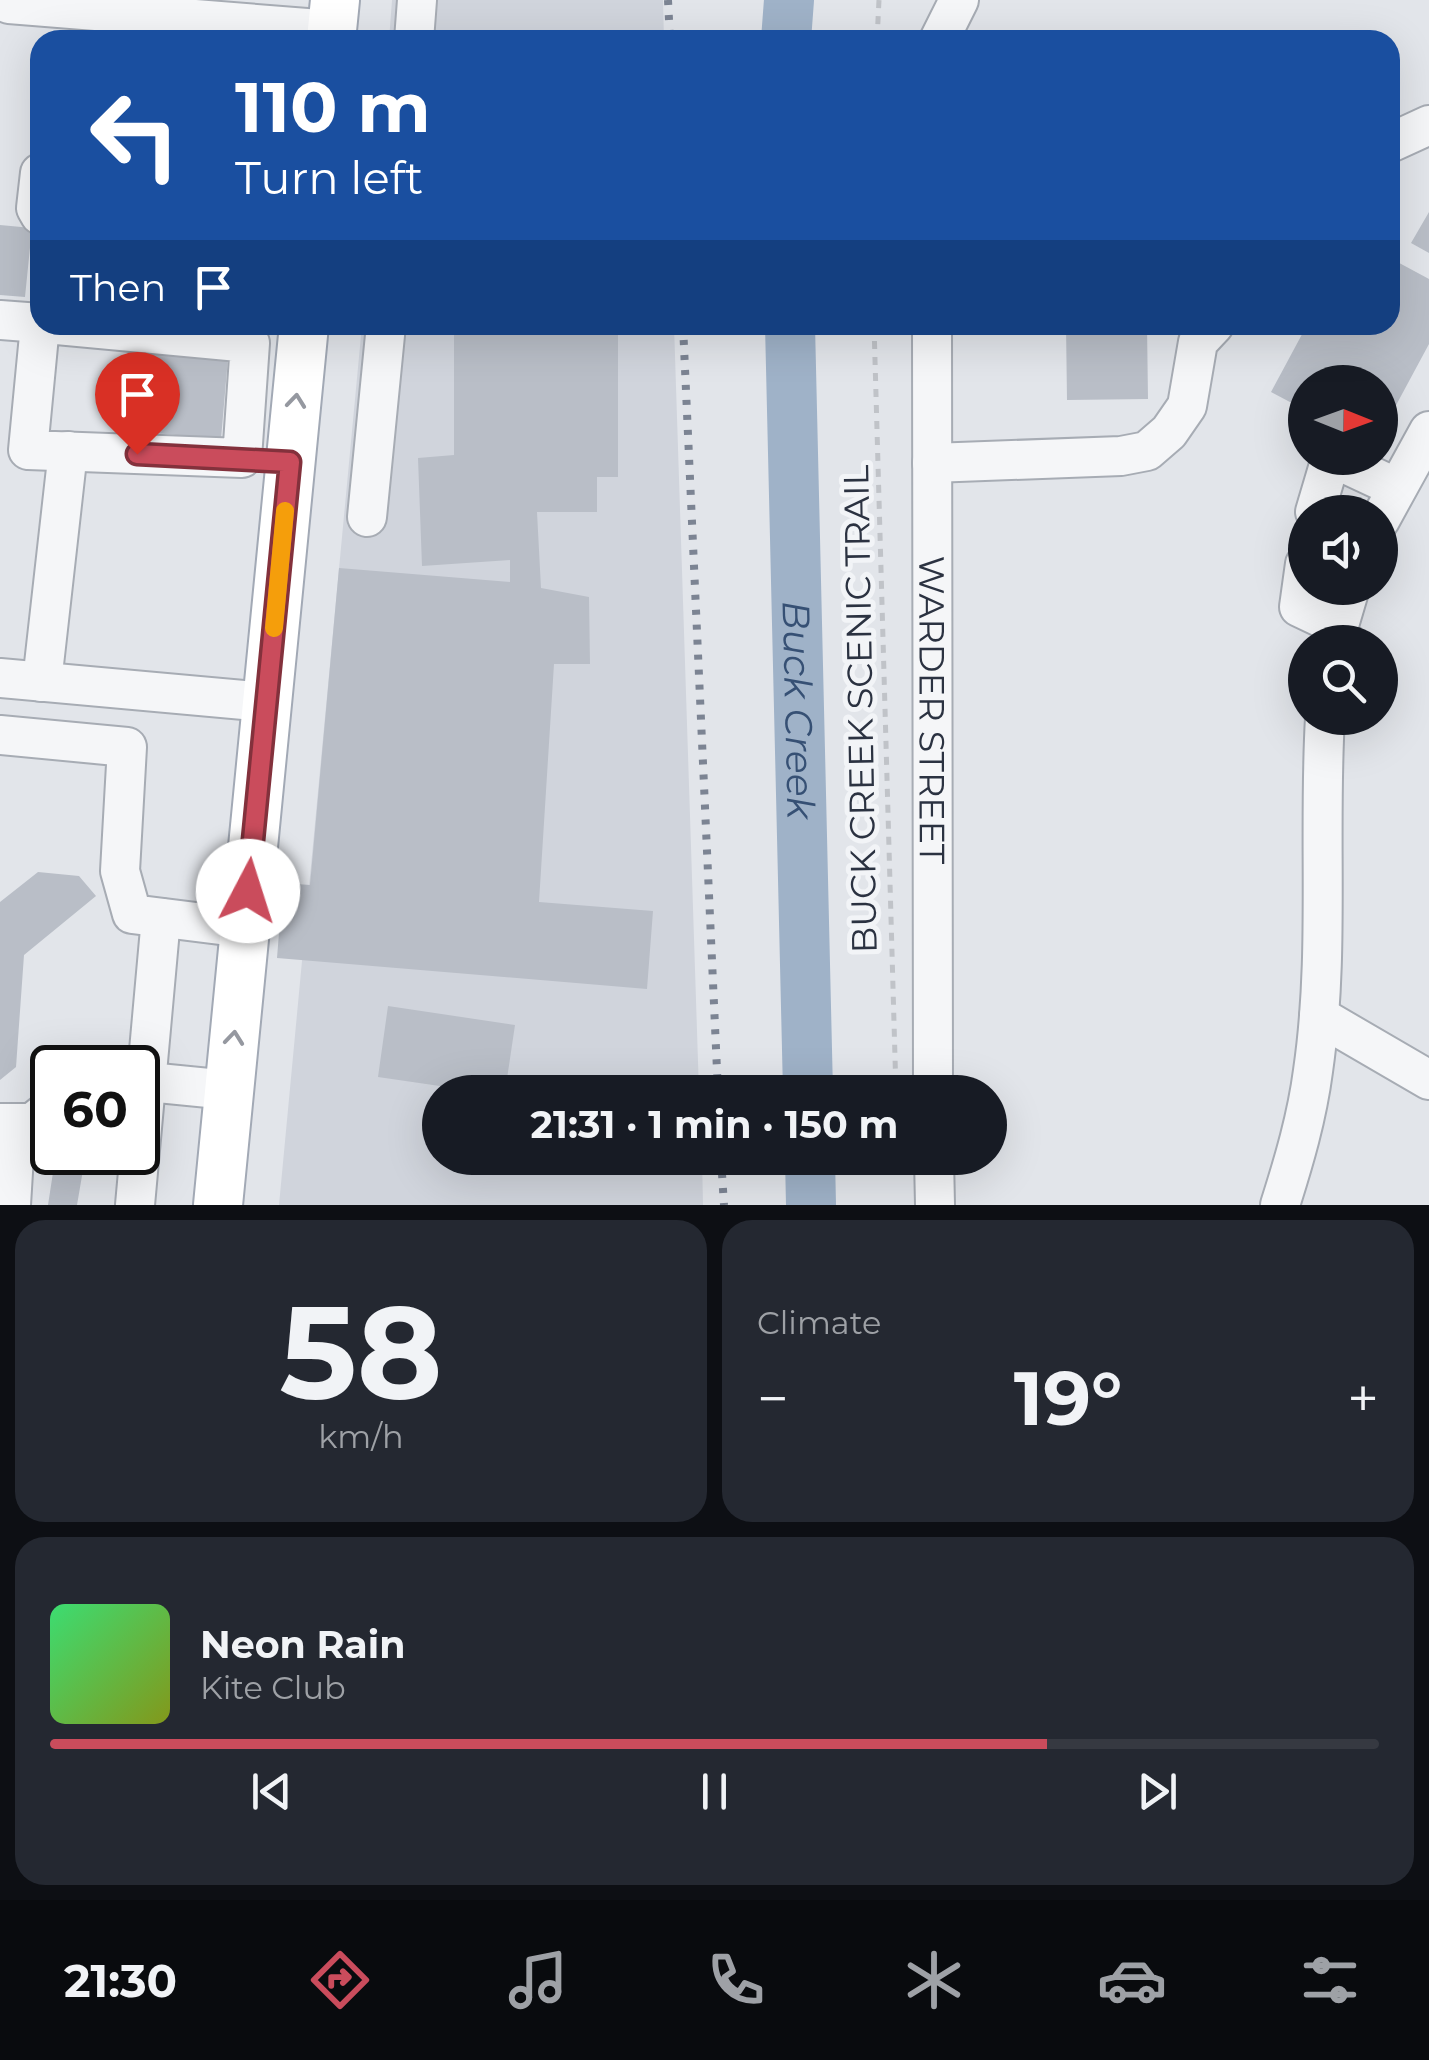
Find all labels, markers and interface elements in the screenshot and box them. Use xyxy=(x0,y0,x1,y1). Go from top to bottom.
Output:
text: 110 m xyxy=(235,64,431,150)
icon: left xyxy=(70,70,200,200)
text: Turn left xyxy=(235,150,423,205)
icon: arrive xyxy=(186,260,241,315)
text: Then xyxy=(70,264,166,311)
pin xyxy=(95,352,180,455)
north arrow xyxy=(1288,365,1398,475)
map controls xyxy=(1288,365,1398,735)
icon: arrive xyxy=(110,367,165,422)
one-way arrow xyxy=(285,393,307,409)
street label: BUCK CREEK SCENIC TRAIL xyxy=(834,464,886,954)
button: sound xyxy=(1288,495,1398,605)
street label: WARDER STREET xyxy=(911,556,954,864)
water label: Buck Creek xyxy=(773,600,825,821)
button: search xyxy=(1288,625,1398,735)
position arrow xyxy=(196,839,300,943)
one-way arrow xyxy=(222,1030,244,1046)
speed limit sign: 60 xyxy=(30,1045,160,1175)
text: 21:31 · 1 min · 150 m xyxy=(531,1101,898,1148)
text: 58 xyxy=(279,1272,443,1431)
text: Climate xyxy=(757,1303,881,1342)
text: 19° xyxy=(1014,1352,1122,1444)
text: − xyxy=(757,1365,789,1432)
text: + xyxy=(1347,1365,1379,1432)
text: km/h xyxy=(318,1417,404,1456)
text: Neon Rain xyxy=(200,1621,405,1668)
text: Kite Club xyxy=(200,1668,346,1707)
icon: previous xyxy=(244,1764,299,1819)
icon: pause xyxy=(687,1764,742,1819)
icon: next xyxy=(1130,1764,1185,1819)
icon: directions xyxy=(305,1945,375,2015)
icon: music xyxy=(503,1945,573,2015)
icon: phone xyxy=(701,1945,771,2015)
icon: climate xyxy=(899,1945,969,2015)
icon: car xyxy=(1097,1945,1167,2015)
icon: filters xyxy=(1295,1945,1365,2015)
text: 21:30 xyxy=(64,1953,177,2008)

